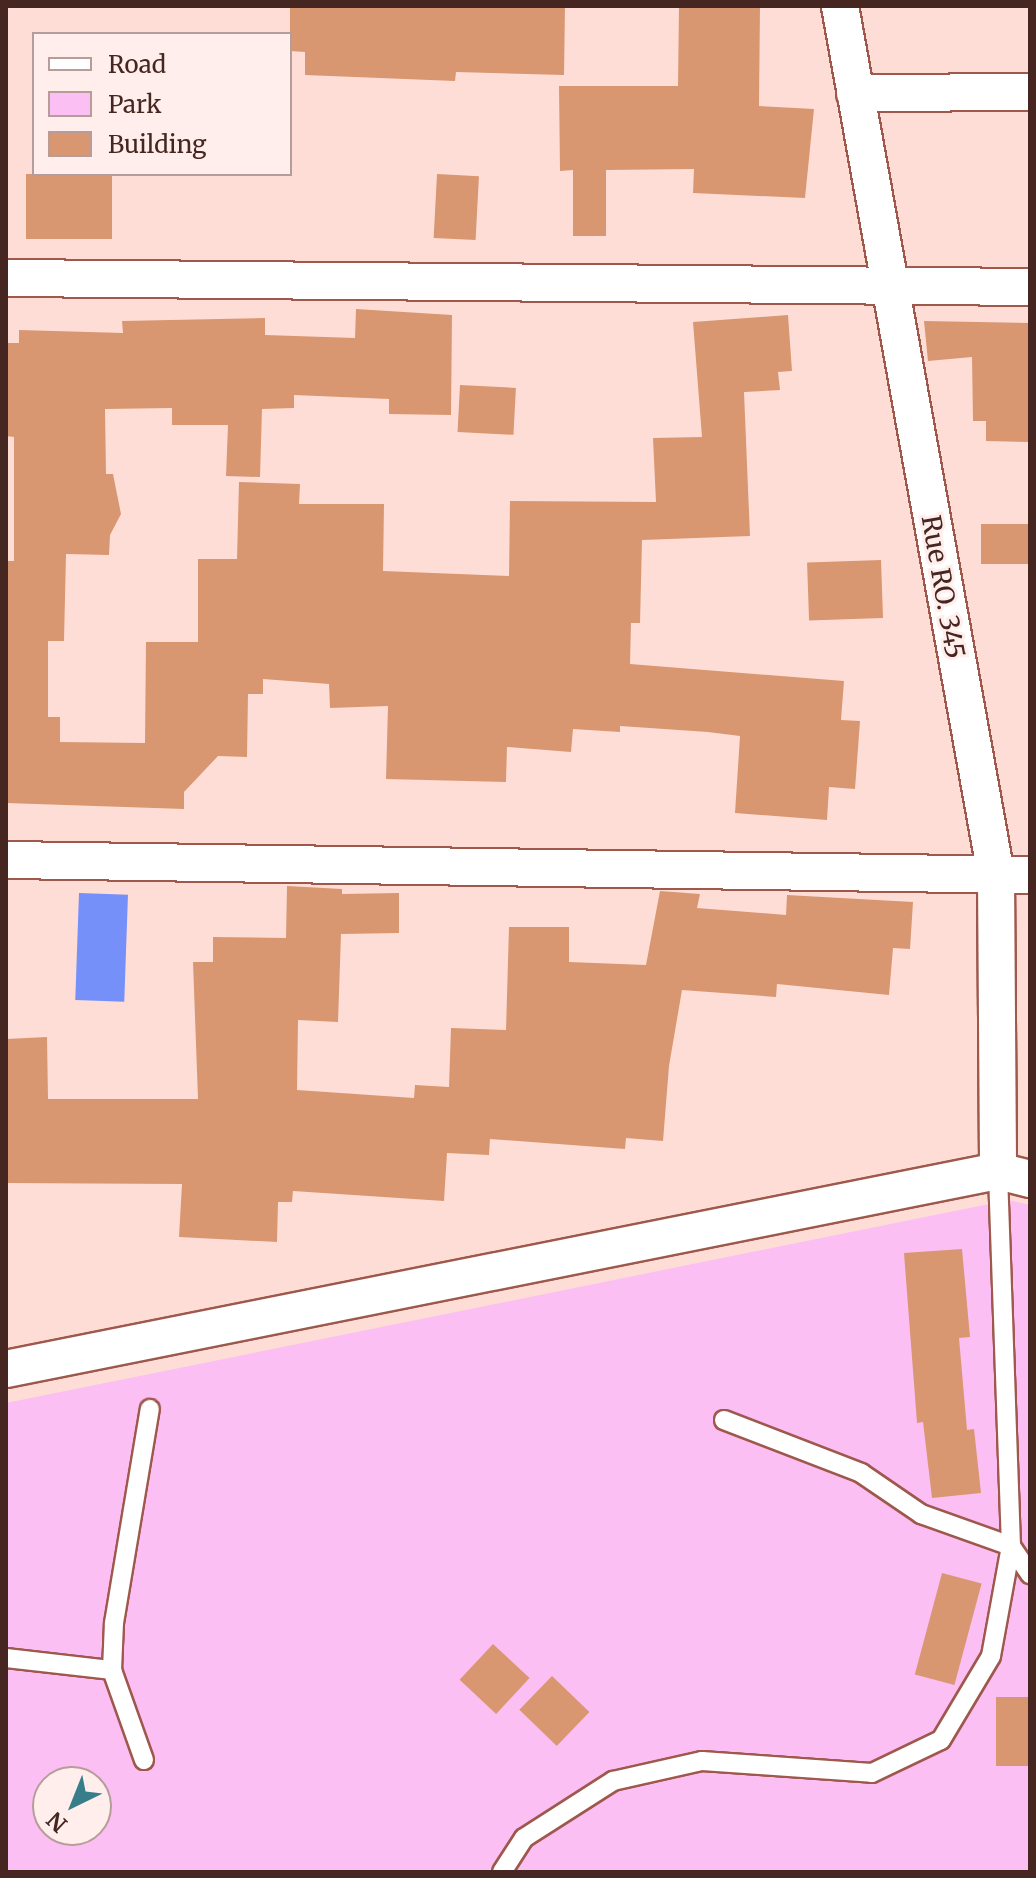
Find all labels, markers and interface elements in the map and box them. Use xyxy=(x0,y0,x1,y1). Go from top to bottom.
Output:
legend xyxy=(32,32,292,176)
text: Road xyxy=(108,49,166,80)
text: Park xyxy=(108,89,161,120)
text: Building xyxy=(108,129,207,160)
street label: Rue RO. 345 xyxy=(915,513,971,661)
north arrow xyxy=(32,1766,112,1846)
text: N xyxy=(41,1806,73,1838)

